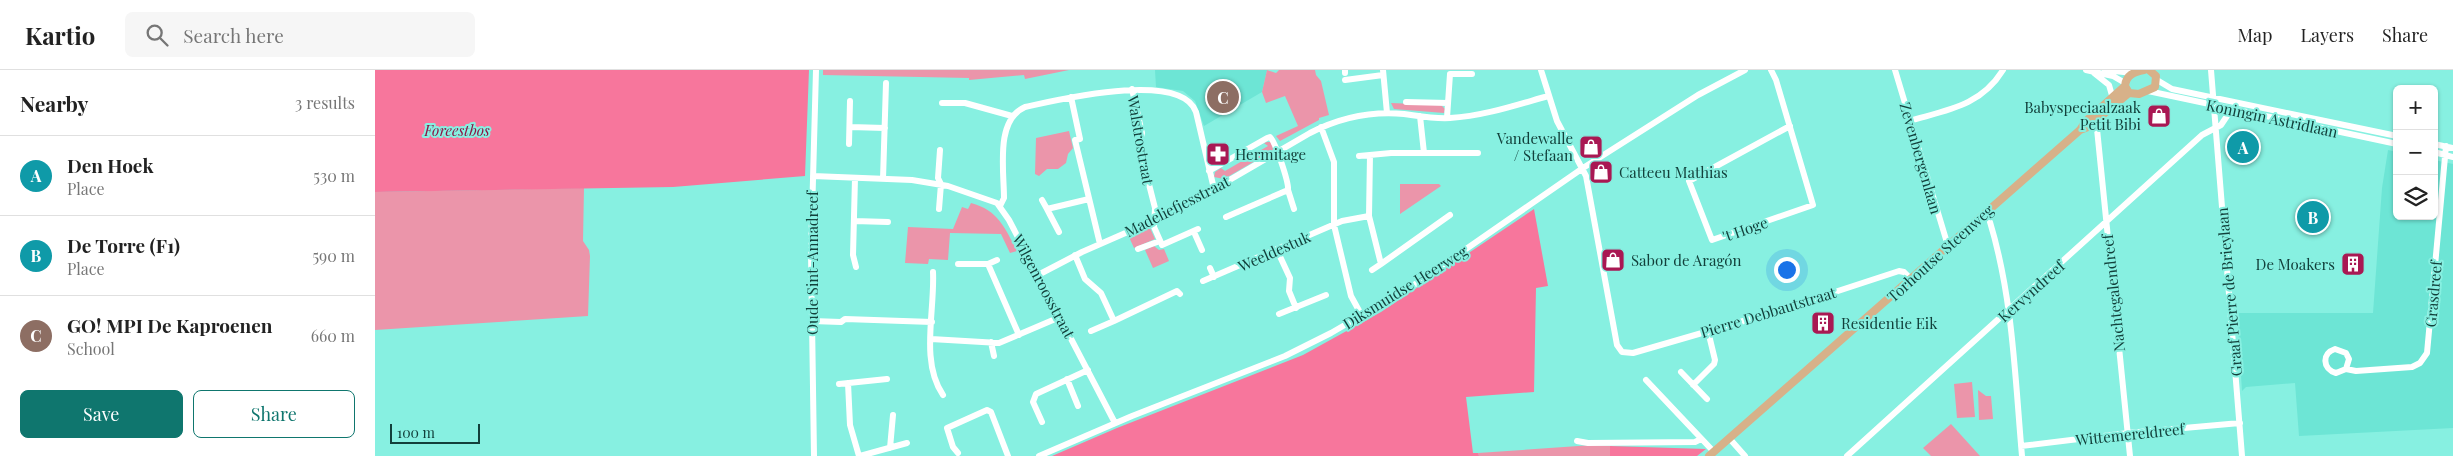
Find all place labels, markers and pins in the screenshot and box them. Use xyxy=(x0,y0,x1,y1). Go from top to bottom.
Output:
pin: C xyxy=(1207,78,1239,116)
place label: Babyspeciaalzaak Petit Bibi xyxy=(2024,97,2142,134)
shop icon: Babyspeciaalzaak Petit Bibi xyxy=(2146,103,2172,129)
place label: Vandewalle / Stefaan xyxy=(1496,128,1573,165)
pin: A xyxy=(2227,128,2259,166)
shop icon: Vandewalle / Stefaan xyxy=(1578,134,1604,160)
pharmacy icon: Hermitage xyxy=(1205,141,1231,167)
place label: Hermitage xyxy=(1235,144,1306,164)
shop icon: Catteeu Mathias xyxy=(1588,159,1614,185)
place label: Catteeu Mathias xyxy=(1619,162,1728,182)
pin: B xyxy=(2297,198,2329,236)
shop icon: Sabor de Aragón xyxy=(1600,247,1626,273)
place label: Sabor de Aragón xyxy=(1631,250,1741,270)
building icon: De Moakers xyxy=(2340,251,2366,277)
place label: De Moakers xyxy=(2256,254,2335,274)
building icon: Residentie Eik xyxy=(1810,310,1836,336)
place label: Residentie Eik xyxy=(1841,313,1938,333)

